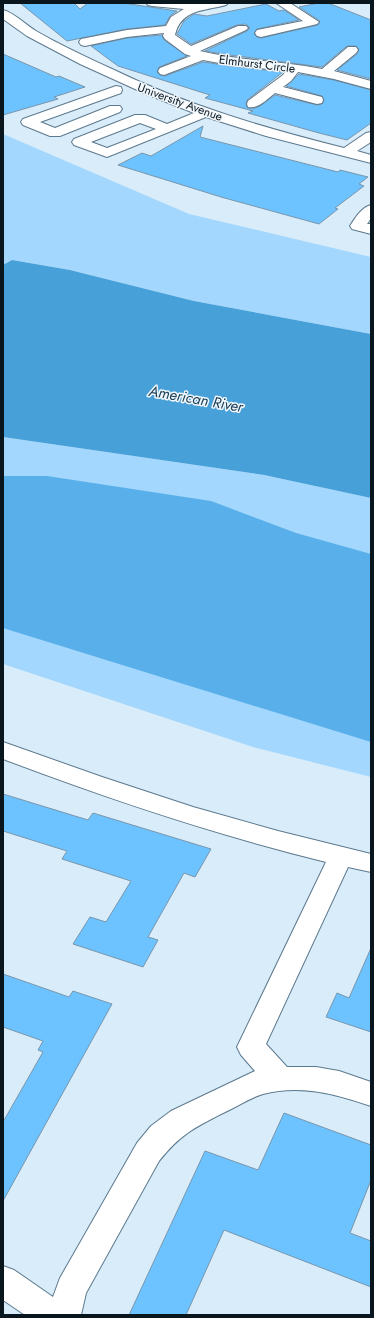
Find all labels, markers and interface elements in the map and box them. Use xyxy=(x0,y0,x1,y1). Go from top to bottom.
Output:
street label: Elmhurst Circle xyxy=(218,50,296,78)
street label: University Avenue xyxy=(135,78,225,126)
water label: American River xyxy=(146,380,246,418)

